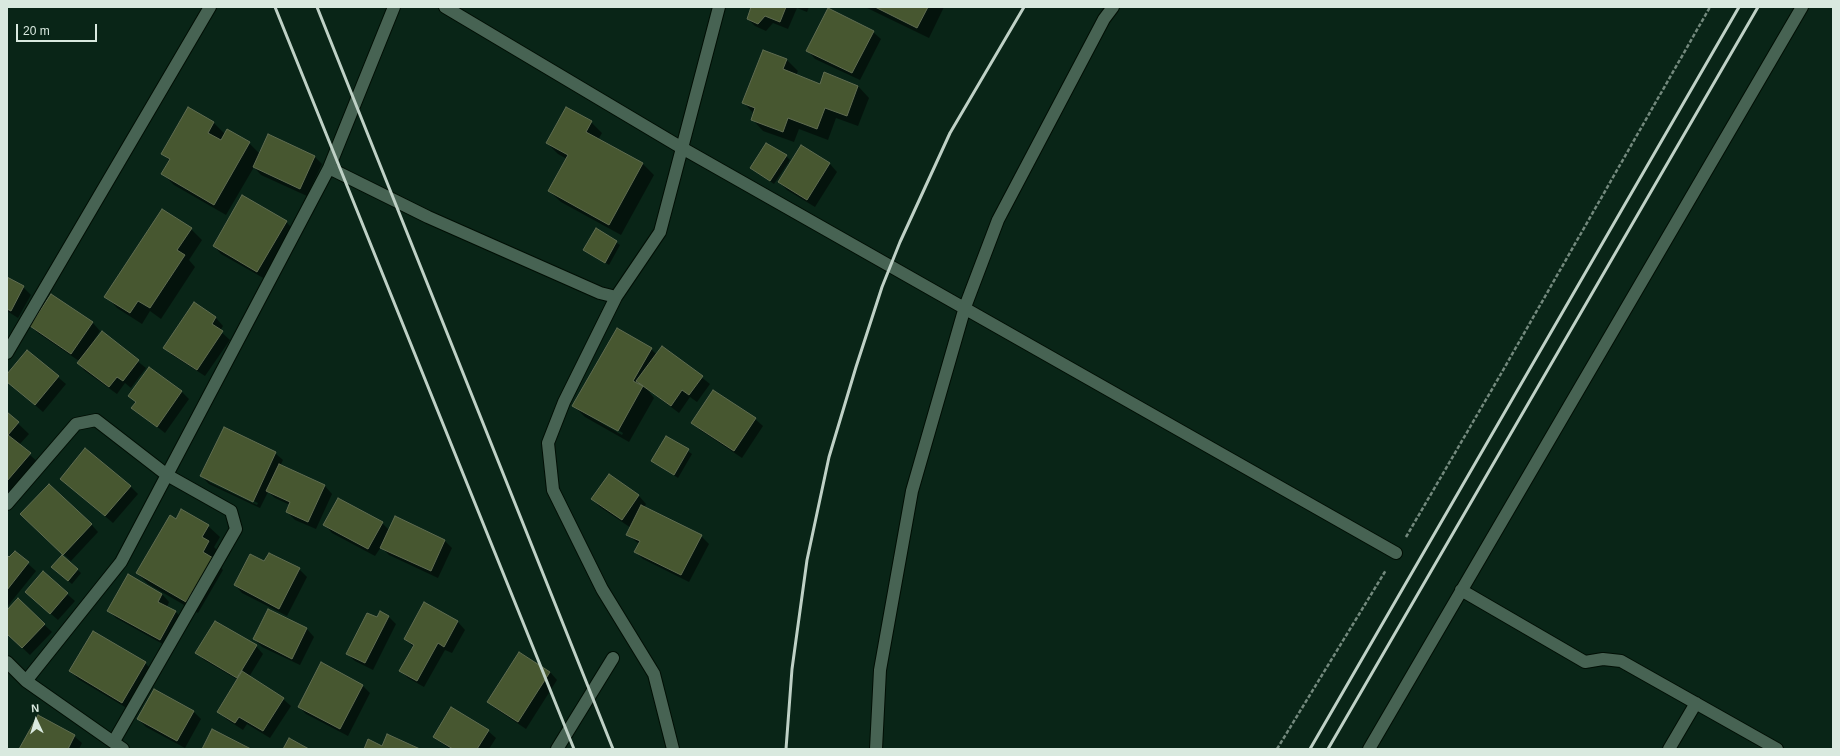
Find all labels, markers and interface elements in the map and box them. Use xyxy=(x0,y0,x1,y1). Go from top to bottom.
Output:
scale bar xyxy=(18,16,99,42)
text: 20 m xyxy=(23,24,50,38)
north arrow xyxy=(16,700,56,740)
text: N xyxy=(31,702,40,714)

